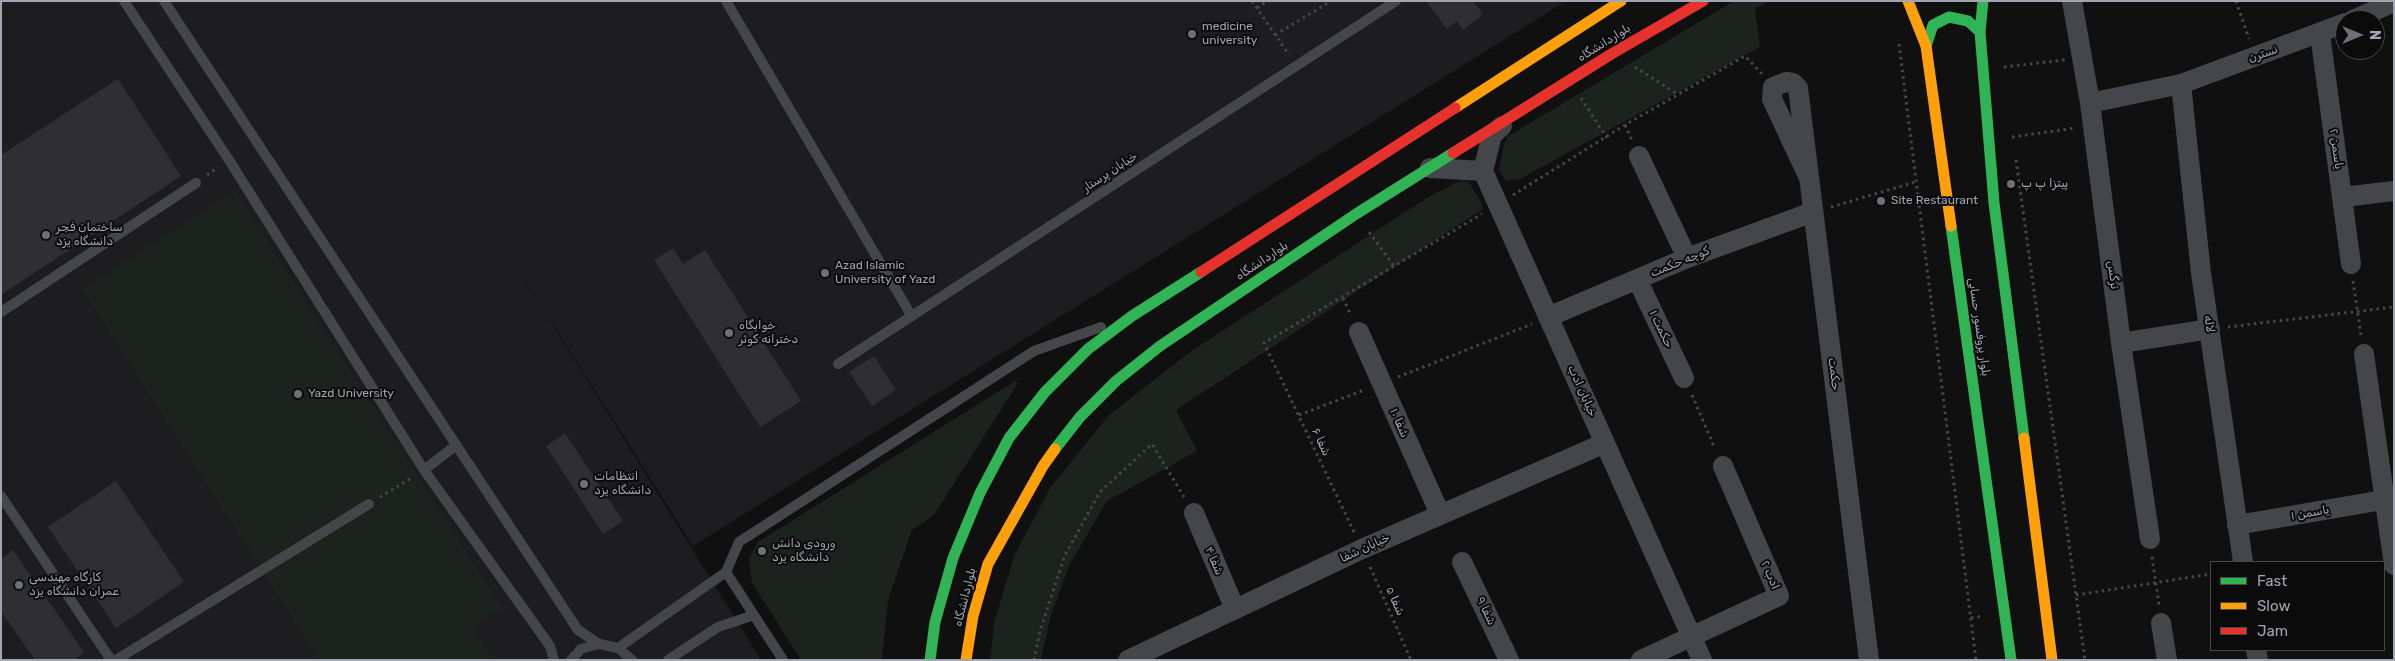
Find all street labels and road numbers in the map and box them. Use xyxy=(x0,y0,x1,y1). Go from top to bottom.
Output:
street label: بلواردانشگاه xyxy=(1575,21,1633,65)
street label: نسترن xyxy=(2246,42,2280,66)
street label: یاسمن ۲ xyxy=(2326,128,2346,170)
street label: خیابان پرستار xyxy=(1080,149,1140,195)
street label: بلواردانشگاه xyxy=(1233,238,1291,284)
street label: کوچه حکمت xyxy=(1648,244,1712,280)
street label: نرگس xyxy=(2104,260,2122,290)
street label: بلوار پروفسور حسابی xyxy=(1965,277,1993,377)
street label: حکمت ۱ xyxy=(1646,308,1676,350)
street label: لاله xyxy=(2201,314,2217,334)
street label: حکمت xyxy=(1825,357,1843,391)
street label: خیابان ادب xyxy=(1564,363,1600,419)
street label: شفا ۱۰ xyxy=(1386,406,1412,440)
street label: شفا ۶ xyxy=(1308,426,1334,458)
street label: یاسمن ۱ xyxy=(2290,503,2330,523)
street label: خیابان شفا xyxy=(1338,530,1392,566)
street label: شفا ۴ xyxy=(1202,545,1226,577)
street label: ادب ۲ xyxy=(1758,558,1782,592)
street label: بلواردانشگاه xyxy=(951,566,979,628)
street label: شفا ۵ xyxy=(1382,584,1408,618)
street label: شفا ۹ xyxy=(1473,594,1499,628)

